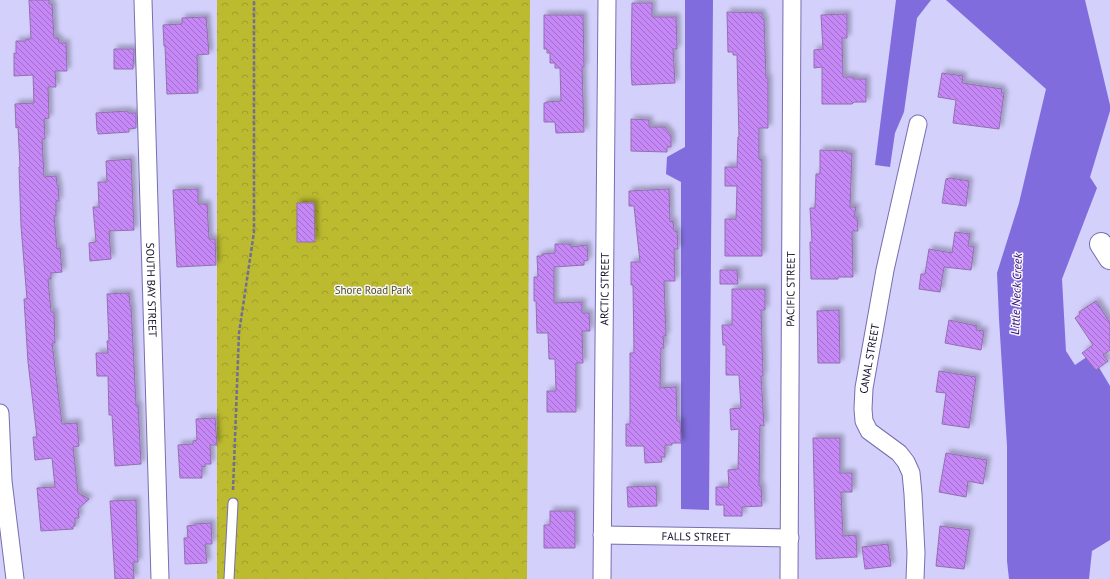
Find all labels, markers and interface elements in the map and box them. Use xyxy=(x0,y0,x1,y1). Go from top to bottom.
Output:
street label: SOUTH BAY STREET xyxy=(143,243,160,337)
street label: PACIFIC STREET xyxy=(783,251,798,327)
street label: ARCTIC STREET xyxy=(597,252,612,326)
water label: Little Neck Creek xyxy=(1007,252,1025,335)
park label: Shore Road Park xyxy=(335,283,412,297)
street label: CANAL STREET xyxy=(857,322,882,394)
street label: FALLS STREET xyxy=(662,529,730,544)

